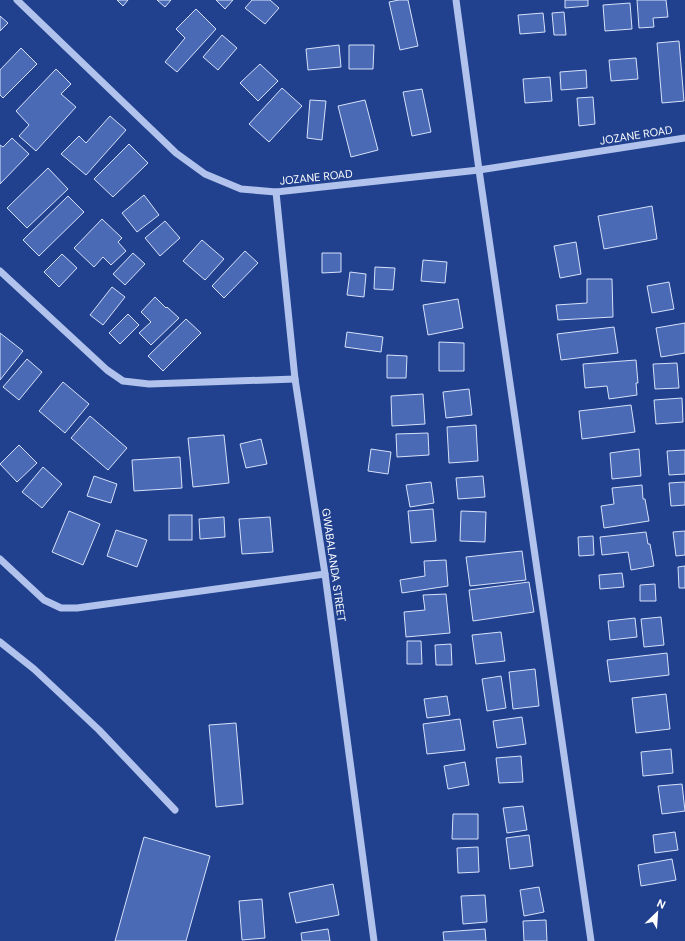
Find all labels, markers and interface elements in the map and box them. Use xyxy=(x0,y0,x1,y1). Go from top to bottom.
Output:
street label: JOZANE ROAD xyxy=(599,122,674,148)
street label: JOZANE ROAD xyxy=(279,166,354,188)
street label: GWABALANDA STREET xyxy=(319,507,349,623)
north arrow xyxy=(637,893,677,933)
text: N xyxy=(655,896,668,912)

